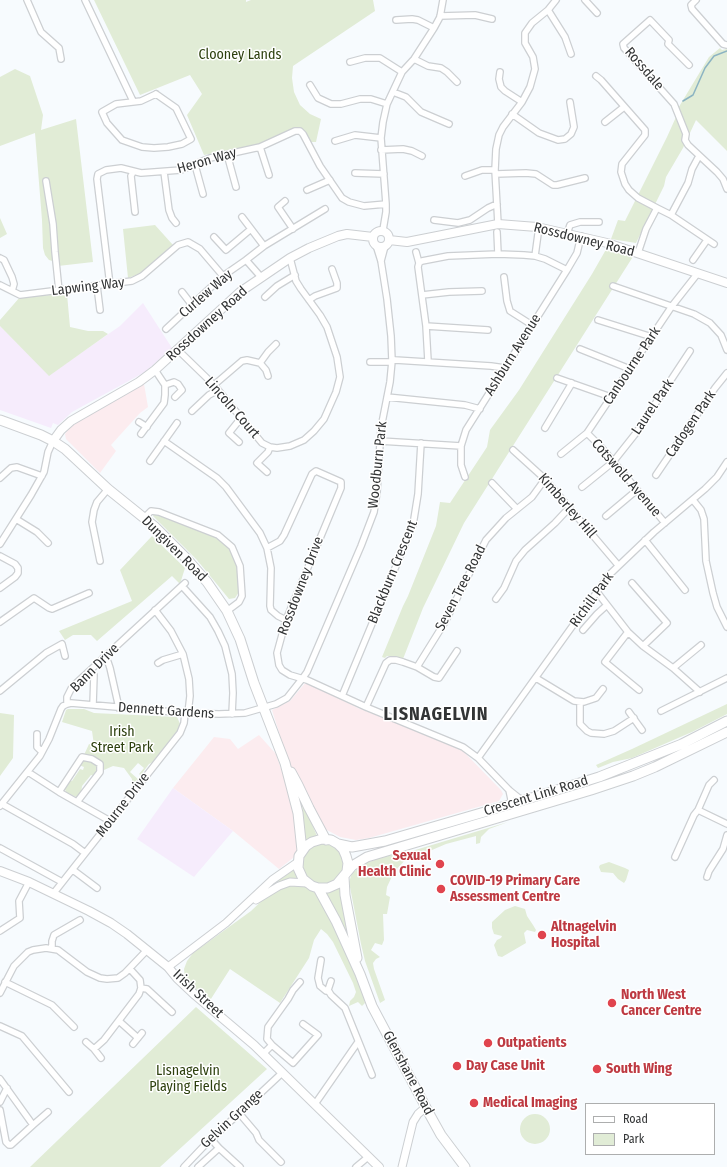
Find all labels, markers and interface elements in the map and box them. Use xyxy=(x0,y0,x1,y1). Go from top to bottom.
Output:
street label: Rossdale xyxy=(621,44,667,94)
park label: Clooney Lands xyxy=(199,47,281,63)
street label: Heron Way xyxy=(175,145,239,177)
street label: Rossdowney Road xyxy=(532,219,636,261)
street label: Curlew Way xyxy=(176,266,236,322)
street label: Lapwing Way xyxy=(51,274,125,300)
street label: Rossdowney Road xyxy=(163,283,251,365)
street label: Ashburn Avenue xyxy=(481,311,545,399)
street label: Canbourne Park xyxy=(600,324,664,408)
street label: Lincoln Court xyxy=(201,374,263,442)
street label: Laurel Park xyxy=(628,376,678,438)
street label: Cadogen Park xyxy=(662,387,720,461)
street label: Woodburn Park xyxy=(365,420,391,510)
street label: Cotswold Avenue xyxy=(588,436,664,520)
street label: Kimberley Hill xyxy=(534,470,600,542)
street label: Dungiven Road xyxy=(138,513,210,585)
street label: Blackburn Crescent xyxy=(365,518,421,626)
street label: Rossdowney Drive xyxy=(275,534,327,638)
street label: Seven Tree Road xyxy=(432,542,490,634)
street label: Richill Park xyxy=(567,569,617,631)
street label: Bann Drive xyxy=(67,640,123,696)
street label: Dennett Gardens xyxy=(117,699,215,723)
district label: LISNAGELVIN xyxy=(383,704,489,726)
park label: Irish Street Park xyxy=(91,724,153,756)
street label: Mourne Drive xyxy=(93,770,153,840)
street label: Crescent Link Road xyxy=(482,772,590,820)
place label: Sexual Health Clinic xyxy=(358,848,431,880)
marker: Sexual Health Clinic xyxy=(434,858,446,870)
place label: COVID-19 Primary Care Assessment Centre xyxy=(450,873,580,906)
marker: COVID-19 Primary Care Assessment Centre xyxy=(435,883,447,895)
place label: Altnagelvin Hospital xyxy=(551,919,616,952)
marker: Altnagelvin Hospital xyxy=(536,929,548,941)
street label: Irish Street xyxy=(169,966,227,1022)
place label: North West Cancer Centre xyxy=(621,987,702,1020)
marker: North West Cancer Centre xyxy=(606,997,618,1009)
street label: Glenshane Road xyxy=(379,1028,437,1118)
place label: Outpatients xyxy=(497,1035,567,1051)
marker: Outpatients xyxy=(482,1037,494,1049)
place label: Day Case Unit xyxy=(466,1058,545,1074)
marker: Day Case Unit xyxy=(451,1060,463,1072)
place label: South Wing xyxy=(606,1061,672,1077)
park label: Lisnagelvin Playing Fields xyxy=(149,1063,227,1096)
marker: South Wing xyxy=(591,1063,603,1075)
street label: Gelvin Grange xyxy=(197,1086,267,1152)
place label: Medical Imaging xyxy=(483,1095,577,1111)
marker: Medical Imaging xyxy=(468,1097,480,1109)
legend xyxy=(585,1103,715,1155)
text: Road xyxy=(623,1112,648,1126)
text: Park xyxy=(623,1132,644,1146)

